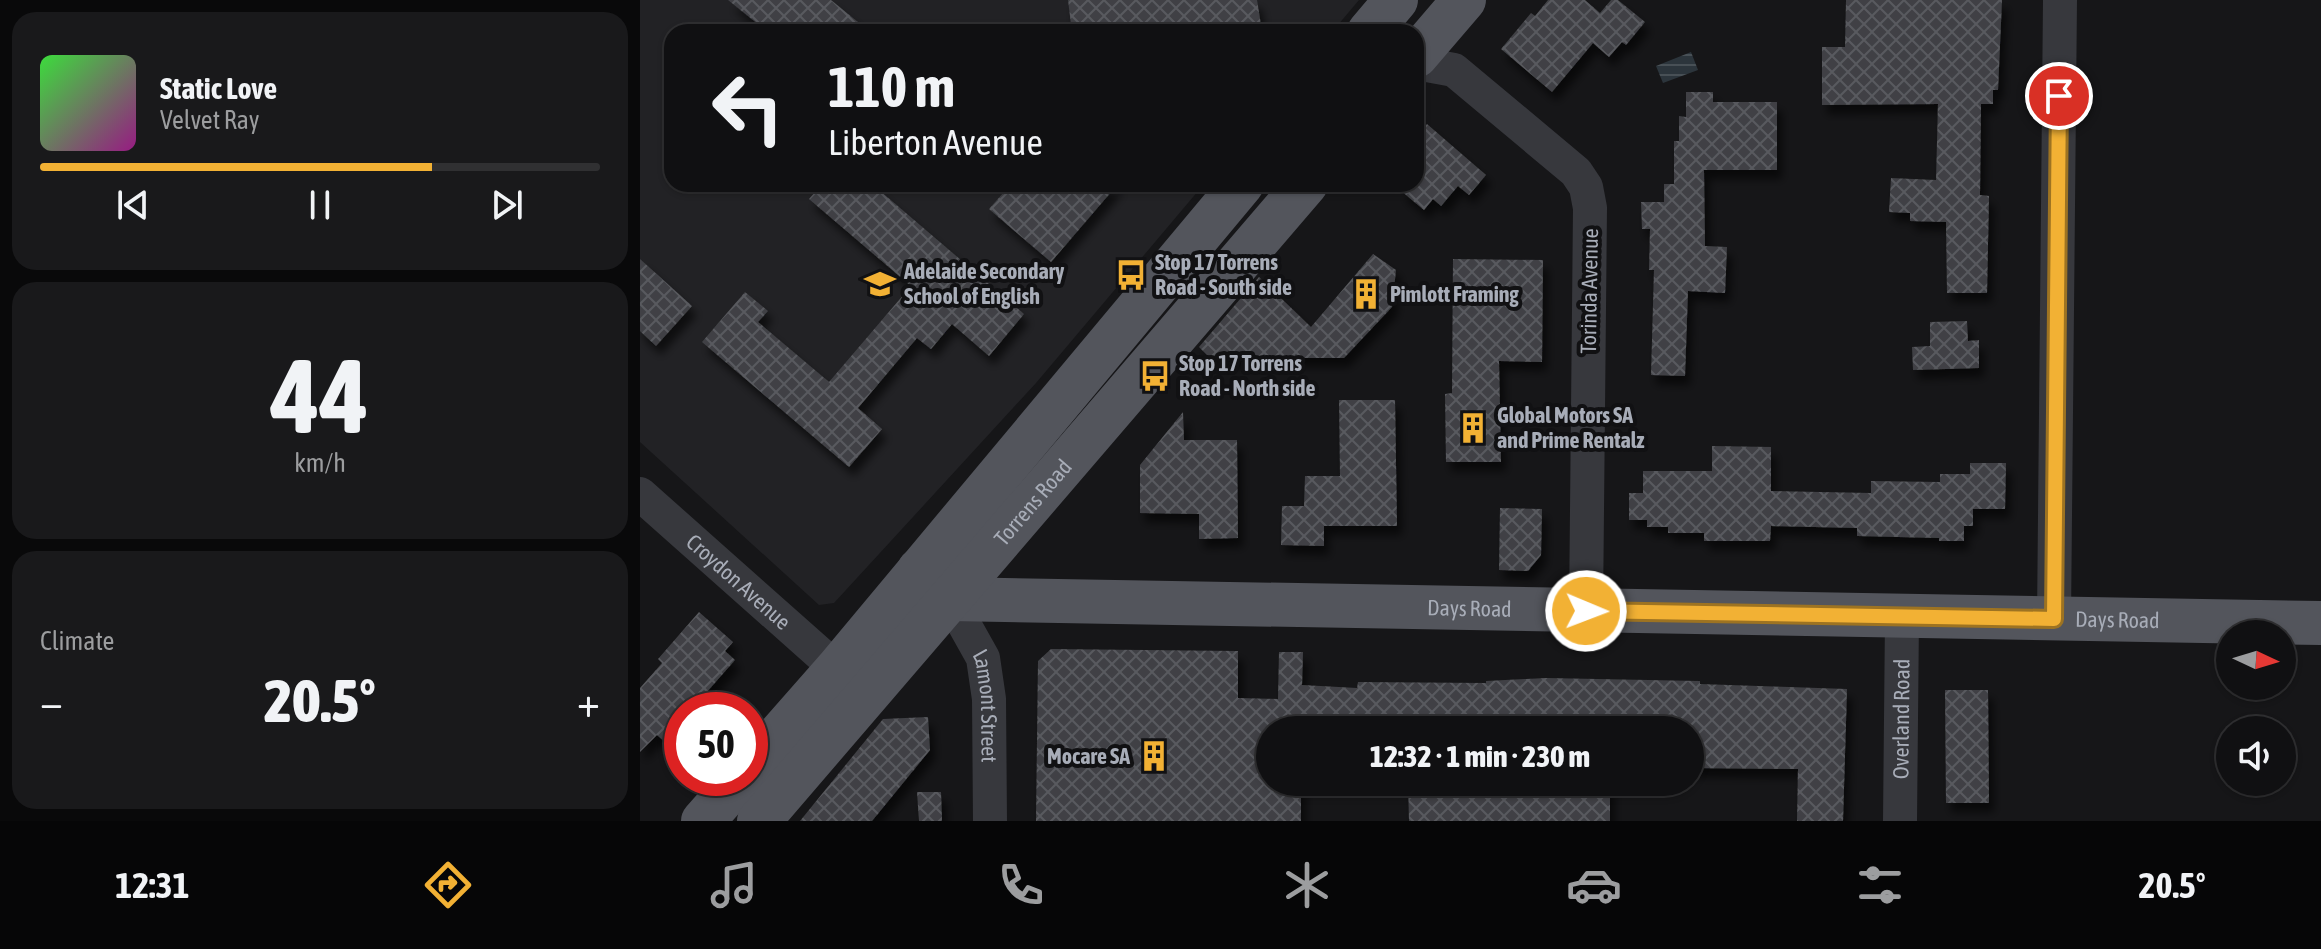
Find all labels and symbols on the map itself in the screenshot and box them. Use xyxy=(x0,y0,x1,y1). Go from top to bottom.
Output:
pin xyxy=(2025,62,2093,130)
street label: Torinda Avenue xyxy=(1575,228,1603,354)
place label: Stop 17 Torrens Road - South side xyxy=(1155,249,1292,300)
place label: Adelaide Secondary School of English xyxy=(903,258,1064,309)
bus stop icon: Stop 17 Torrens Road - South side xyxy=(1114,258,1148,292)
school or university icon: Adelaide Secondary School of English xyxy=(863,267,897,301)
building icon: Pimlott Framing xyxy=(1349,277,1383,311)
place label: Pimlott Framing xyxy=(1390,281,1519,307)
place label: Stop 17 Torrens Road - North side xyxy=(1179,350,1315,401)
bus stop icon: Stop 17 Torrens Road - North side xyxy=(1138,359,1172,393)
place label: Global Motors SA and Prime Rentalz xyxy=(1497,402,1645,453)
building icon: Global Motors SA and Prime Rentalz xyxy=(1456,411,1490,445)
street label: Torrens Road xyxy=(988,454,1077,551)
street label: Croydon Avenue xyxy=(681,529,796,635)
position arrow xyxy=(1544,569,1628,653)
street label: Days Road xyxy=(1427,594,1512,622)
street label: Days Road xyxy=(2075,606,2160,633)
north arrow xyxy=(2216,620,2296,700)
street label: Lamont Street xyxy=(968,644,1003,763)
street label: Overland Road xyxy=(1887,659,1915,779)
speed limit sign: 50 xyxy=(664,692,768,796)
building icon: Mocare SA xyxy=(1137,739,1171,773)
place label: Mocare SA xyxy=(1047,743,1130,769)

